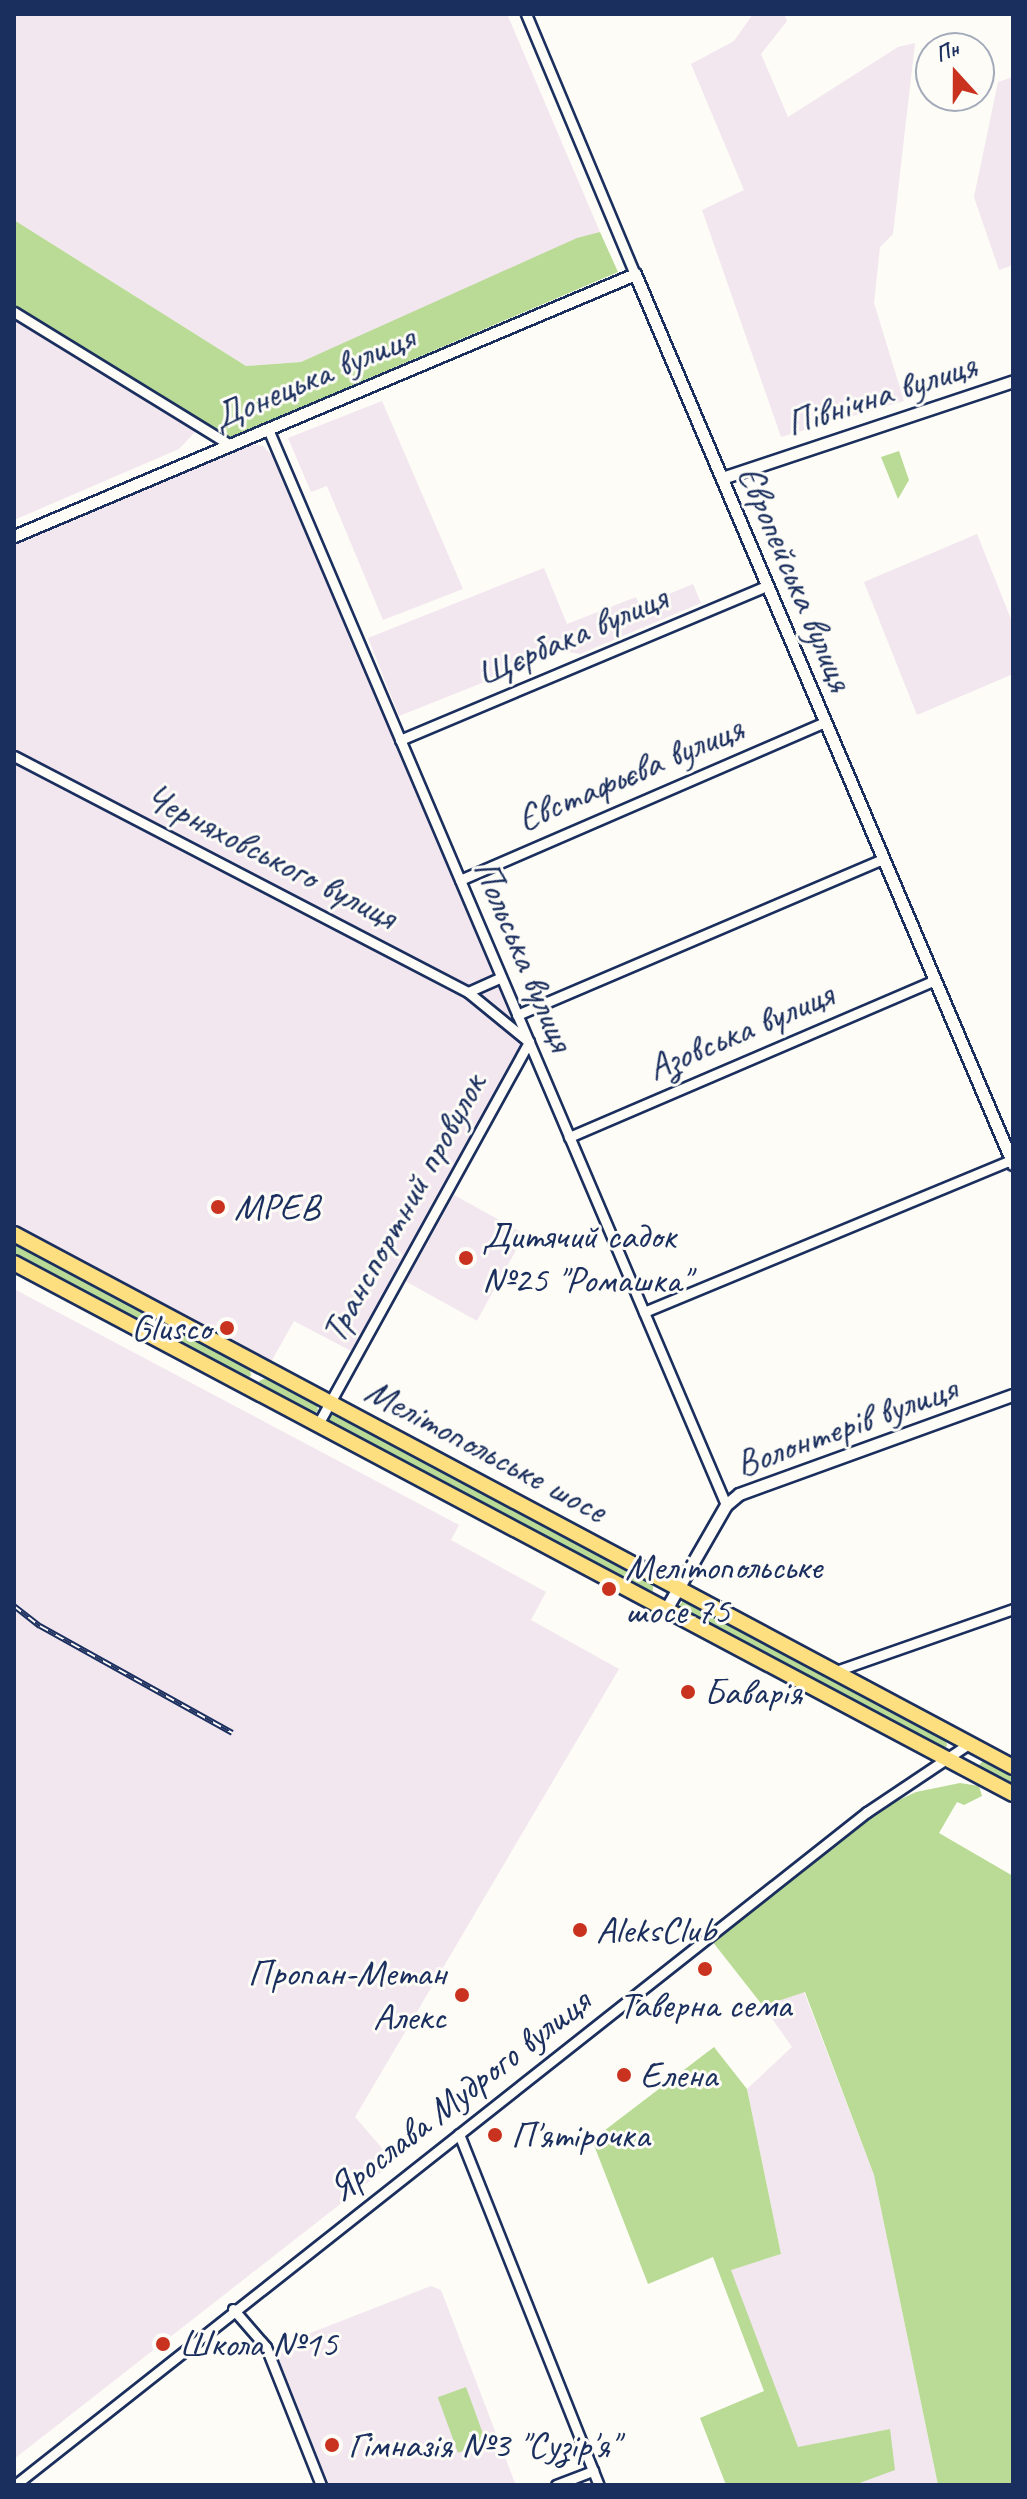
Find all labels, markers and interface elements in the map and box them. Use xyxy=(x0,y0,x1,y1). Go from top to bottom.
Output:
north arrow xyxy=(915,32,995,112)
text: Пн xyxy=(931,34,963,69)
street label: Донецька вулиця xyxy=(205,314,421,440)
street label: Північна вулиця xyxy=(780,342,982,446)
street label: Європейська вулиця xyxy=(728,457,864,699)
street label: Щєрбака вулиця xyxy=(469,574,675,696)
street label: Євстафьєва вулиця xyxy=(510,705,750,841)
street label: Черняховського вулиця xyxy=(137,773,405,939)
street label: Польська вулиця xyxy=(463,852,585,1058)
street label: Азовська вулиця xyxy=(639,971,841,1091)
street label: Транспортний провулок xyxy=(310,1066,496,1350)
place label: МРЕВ xyxy=(234,1184,319,1230)
marker: МРЕВ xyxy=(209,1198,227,1216)
place label: Дитячий садок №25 "Ромашка" xyxy=(482,1213,690,1302)
marker: Дитячий садок №25 "Ромашка" xyxy=(457,1249,475,1267)
place label: Glusco xyxy=(131,1305,211,1351)
marker: Glusco xyxy=(218,1319,236,1337)
street label: Волонтерів вулиця xyxy=(730,1365,962,1487)
street label: Мелітопольське шосе xyxy=(357,1367,615,1533)
place label: Мелітопольське шосе 75 xyxy=(625,1544,822,1634)
marker: Мелітопольське шосе 75 xyxy=(600,1580,618,1598)
place label: Баварія xyxy=(704,1669,802,1715)
marker: Баварія xyxy=(679,1683,697,1701)
place label: AleksClub xyxy=(596,1907,716,1953)
marker: AleksClub xyxy=(571,1921,589,1939)
place label: Пропан-Метан Алекс xyxy=(248,1950,446,2040)
marker: Таверна сема xyxy=(696,1960,714,1978)
street label: Ярослава Мудрого вулиця xyxy=(319,1979,599,2211)
place label: Таверна сема xyxy=(619,1982,791,2028)
marker: Пропан-Метан Алекс xyxy=(453,1986,471,2004)
place label: Елена xyxy=(640,2052,717,2098)
marker: Елена xyxy=(615,2066,633,2084)
place label: П'ятірочка xyxy=(511,2112,649,2158)
marker: П'ятірочка xyxy=(486,2126,504,2144)
place label: Школа №15 xyxy=(179,2321,338,2367)
marker: Школа №15 xyxy=(154,2335,172,2353)
place label: Гімназія №3 "Сузір'я" xyxy=(348,2422,618,2468)
marker: Гімназія №3 "Сузір'я" xyxy=(323,2436,341,2454)

